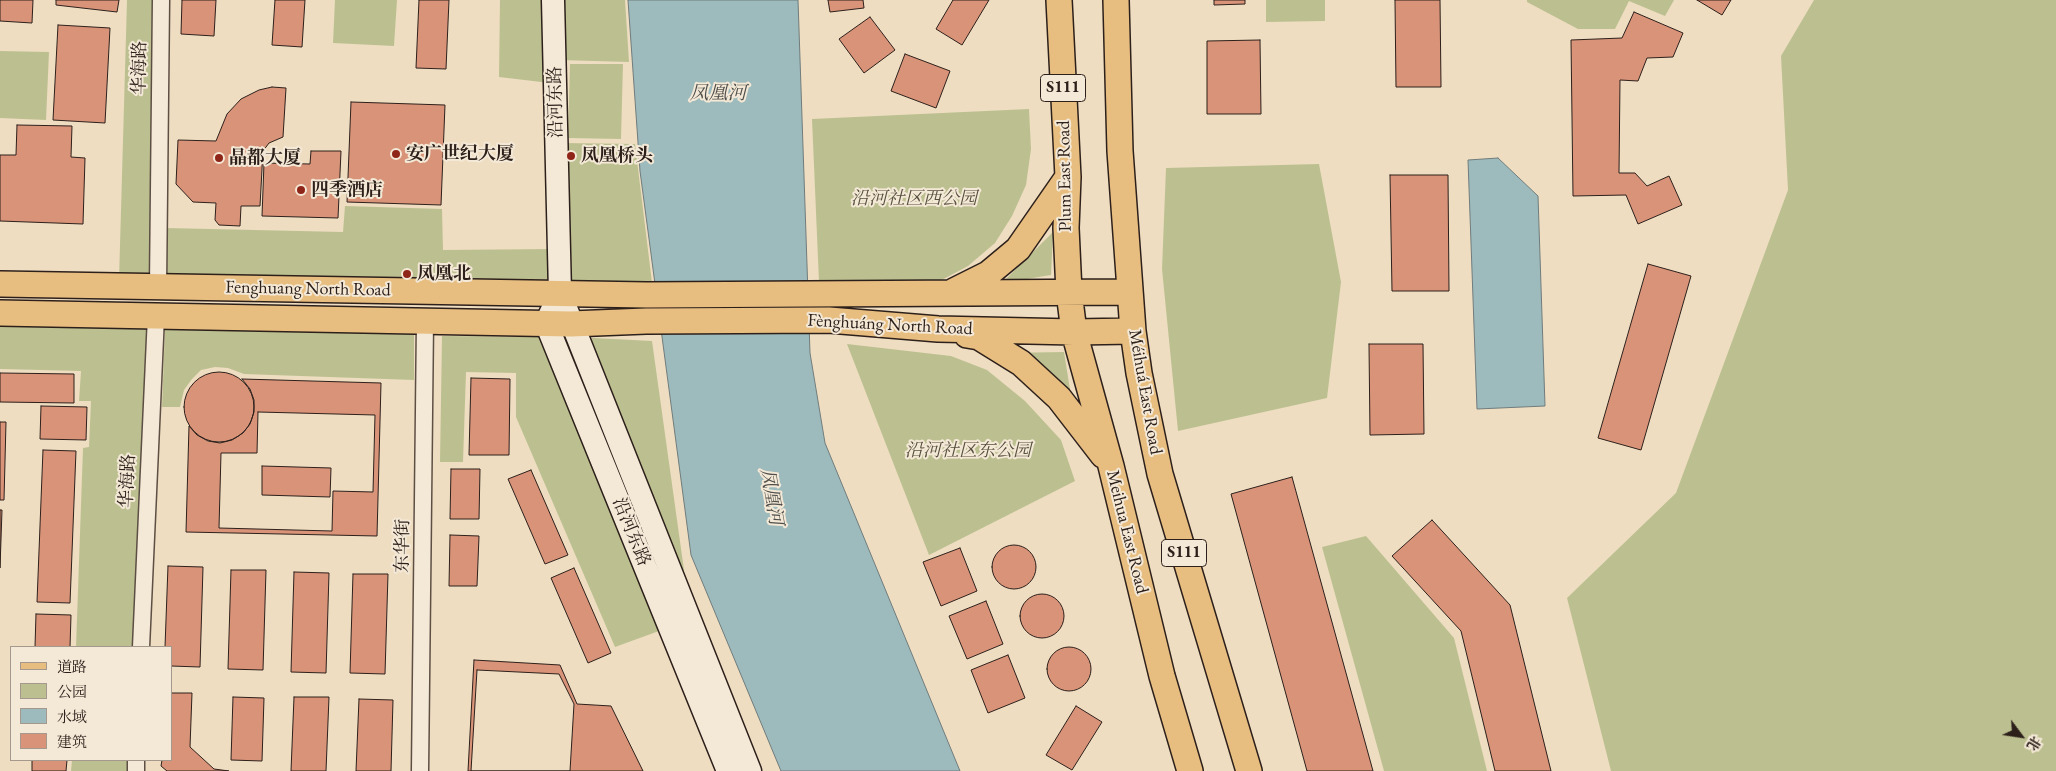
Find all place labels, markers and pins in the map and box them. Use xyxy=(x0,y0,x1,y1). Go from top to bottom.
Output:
place label: 安广世纪大厦 xyxy=(406,143,514,165)
place label: 凤凰桥头 xyxy=(581,145,653,167)
place label: 晶都大厦 xyxy=(229,147,301,169)
marker: 安广世纪大厦 xyxy=(390,148,402,160)
marker: 凤凰桥头 xyxy=(565,150,577,162)
marker: 晶都大厦 xyxy=(213,152,225,164)
place label: 四季酒店 xyxy=(311,179,383,201)
marker: 四季酒店 xyxy=(295,184,307,196)
place label: 凤凰北 xyxy=(417,263,471,285)
marker: 凤凰北 xyxy=(401,268,413,280)

